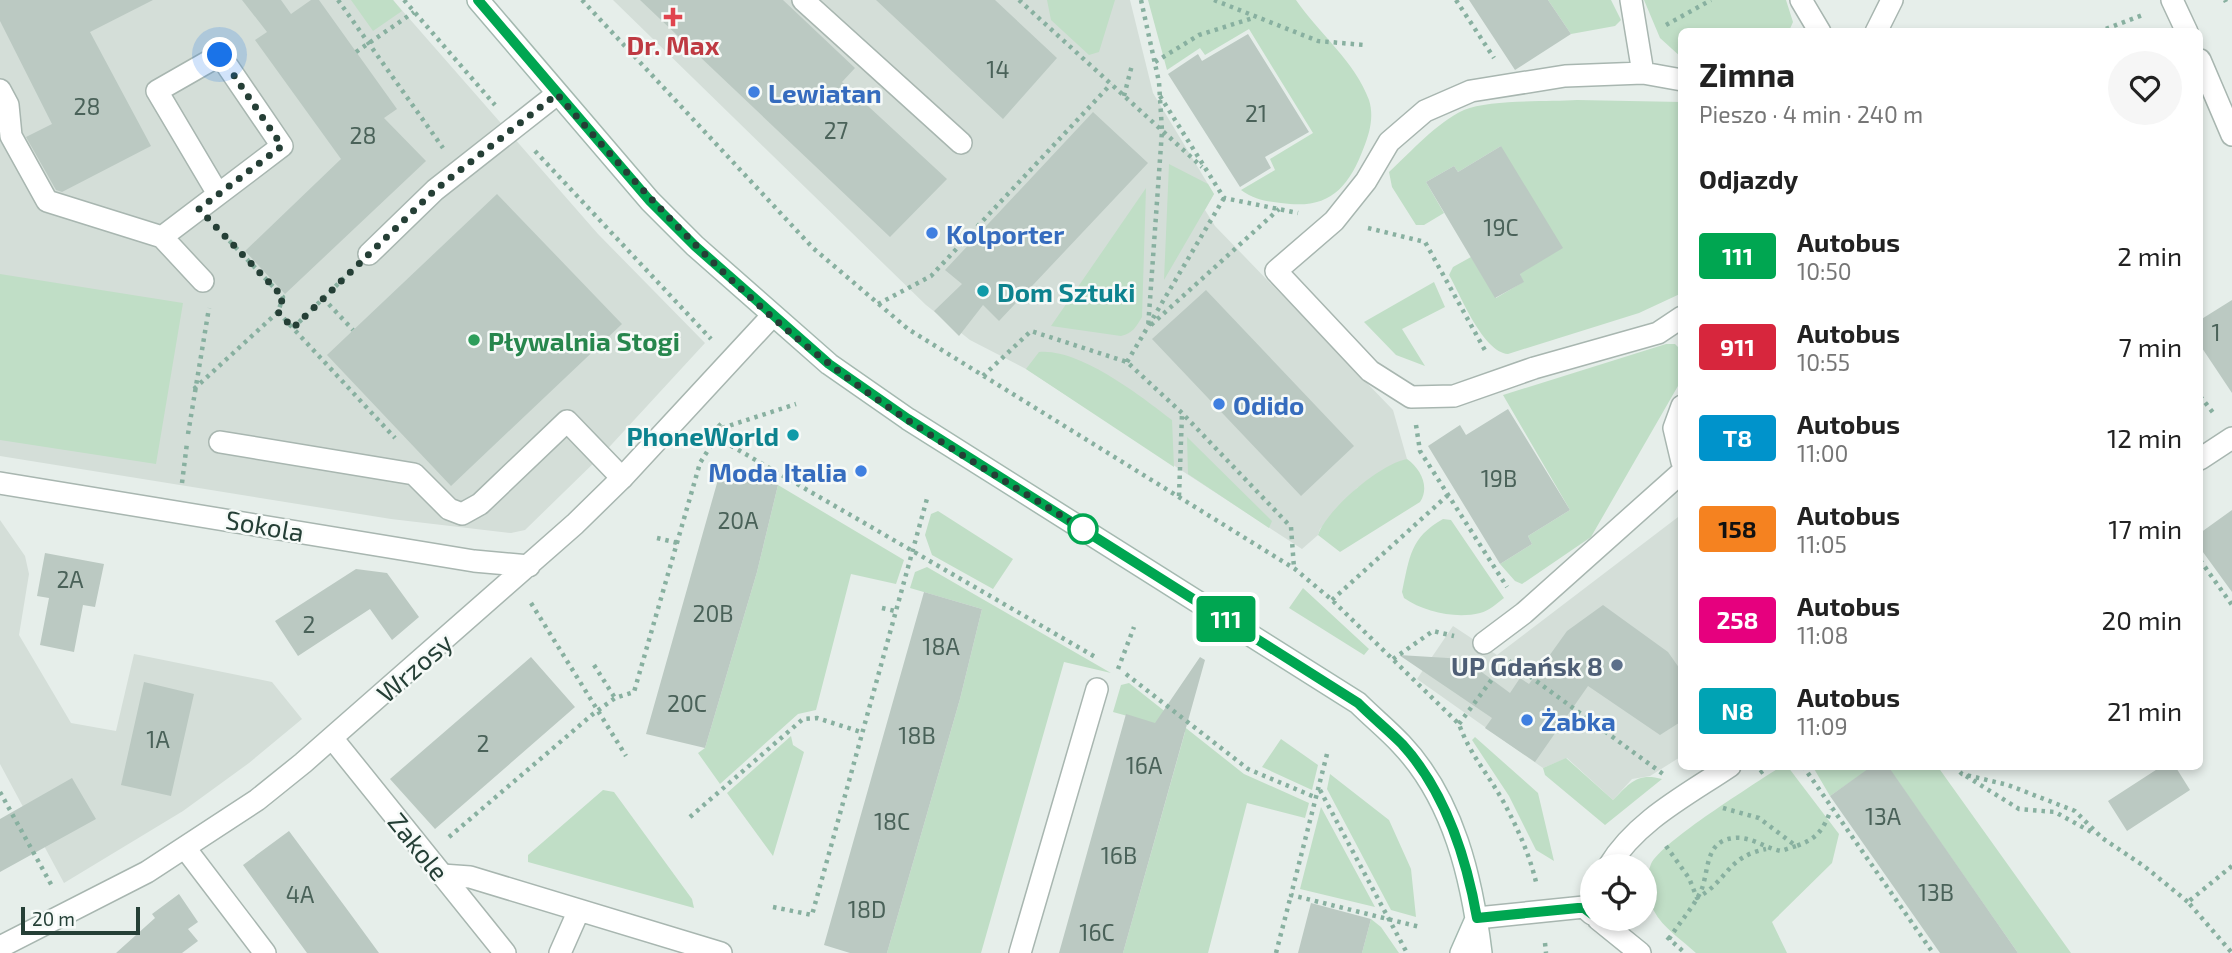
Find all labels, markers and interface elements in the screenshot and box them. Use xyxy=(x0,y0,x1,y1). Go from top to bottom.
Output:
marker: Dr. Max xyxy=(665,9,681,25)
place label: Dr. Max xyxy=(627,29,720,60)
your location xyxy=(202,37,237,72)
button: heart xyxy=(2108,51,2182,125)
text: Zimna xyxy=(1699,54,1795,94)
house number: 14 xyxy=(986,55,1010,83)
place label: Lewiatan xyxy=(768,77,882,108)
marker: Lewiatan xyxy=(746,84,762,100)
house number: 28 xyxy=(74,92,100,120)
house number: 21 xyxy=(1245,99,1267,127)
text: Pieszo · 4 min · 240 m xyxy=(1699,100,1923,128)
house number: 27 xyxy=(824,116,849,144)
house number: 28 xyxy=(350,121,376,149)
text: Odjazdy xyxy=(1699,163,1798,194)
house number: 19C xyxy=(1483,213,1519,241)
place label: Kolporter xyxy=(946,218,1064,249)
marker: Kolporter xyxy=(924,225,940,241)
text: Autobus xyxy=(1797,226,1900,257)
text: 2 min xyxy=(2117,240,2182,271)
text: 111 xyxy=(1722,241,1753,270)
text: 10:50 xyxy=(1797,257,1852,285)
place label: Dom Sztuki xyxy=(997,276,1135,307)
marker: Dom Sztuki xyxy=(975,283,991,299)
text: Autobus xyxy=(1797,317,1900,348)
house number: 1 xyxy=(2211,318,2221,346)
place label: Pływalnia Stogi xyxy=(488,325,680,357)
text: 7 min xyxy=(2119,331,2182,362)
marker: Pływalnia Stogi xyxy=(466,332,482,348)
text: 911 xyxy=(1720,332,1755,361)
text: 10:55 xyxy=(1797,348,1850,376)
place label: Odido xyxy=(1233,389,1304,420)
marker: Odido xyxy=(1211,396,1227,412)
text: Autobus xyxy=(1797,408,1900,439)
place label: PhoneWorld xyxy=(626,420,779,451)
text: 12 min xyxy=(2107,422,2182,453)
text: T8 xyxy=(1723,423,1752,452)
marker: PhoneWorld xyxy=(785,427,801,443)
text: 11:00 xyxy=(1797,439,1848,467)
place label: Moda Italia xyxy=(708,456,847,487)
marker: Moda Italia xyxy=(853,463,869,479)
house number: 19B xyxy=(1481,464,1517,492)
text: Autobus xyxy=(1797,499,1900,530)
street label: Sokola xyxy=(223,503,307,547)
house number: 20A xyxy=(717,506,759,534)
text: 17 min xyxy=(2108,513,2182,544)
unlabelled marker xyxy=(1068,514,1098,544)
text: 158 xyxy=(1718,514,1757,543)
text: 11:05 xyxy=(1797,530,1847,558)
house number: 2A xyxy=(56,565,84,593)
text: Autobus xyxy=(1797,590,1900,621)
line badge: 111 xyxy=(1186,596,1266,642)
house number: 20B xyxy=(692,599,734,627)
text: 111 xyxy=(1210,604,1242,633)
text: 20 min xyxy=(2102,604,2182,635)
text: 258 xyxy=(1716,605,1759,634)
house number: 2 xyxy=(303,610,315,638)
text: 11:08 xyxy=(1797,621,1849,649)
street label: Wrzosy xyxy=(370,626,458,708)
house number: 18A xyxy=(922,632,960,660)
place label: UP Gdańsk 8 xyxy=(1451,650,1603,681)
marker: UP Gdańsk 8 xyxy=(1609,657,1625,673)
text: Autobus xyxy=(1797,681,1900,712)
house number: 20C xyxy=(667,689,707,717)
text: 21 min xyxy=(2107,695,2182,726)
text: N8 xyxy=(1721,696,1754,725)
place label: Żabka xyxy=(1541,705,1616,736)
marker: Żabka xyxy=(1519,712,1535,728)
text: 11:09 xyxy=(1797,712,1848,740)
house number: 18B xyxy=(898,721,936,749)
house number: 1A xyxy=(146,725,170,753)
house number: 2 xyxy=(477,729,489,757)
house number: 16A xyxy=(1126,751,1163,779)
house number: 13A xyxy=(1865,802,1902,830)
street label: Zakole xyxy=(382,806,456,886)
house number: 18C xyxy=(874,807,910,835)
house number: 16B xyxy=(1101,841,1137,869)
map controls xyxy=(1580,854,1657,931)
button: locate xyxy=(1580,854,1657,931)
house number: 13B xyxy=(1918,878,1954,906)
house number: 4A xyxy=(286,880,315,908)
house number: 18D xyxy=(848,895,886,923)
scale bar xyxy=(21,904,140,936)
text: 20 m xyxy=(32,907,75,930)
house number: 16C xyxy=(1079,918,1115,946)

